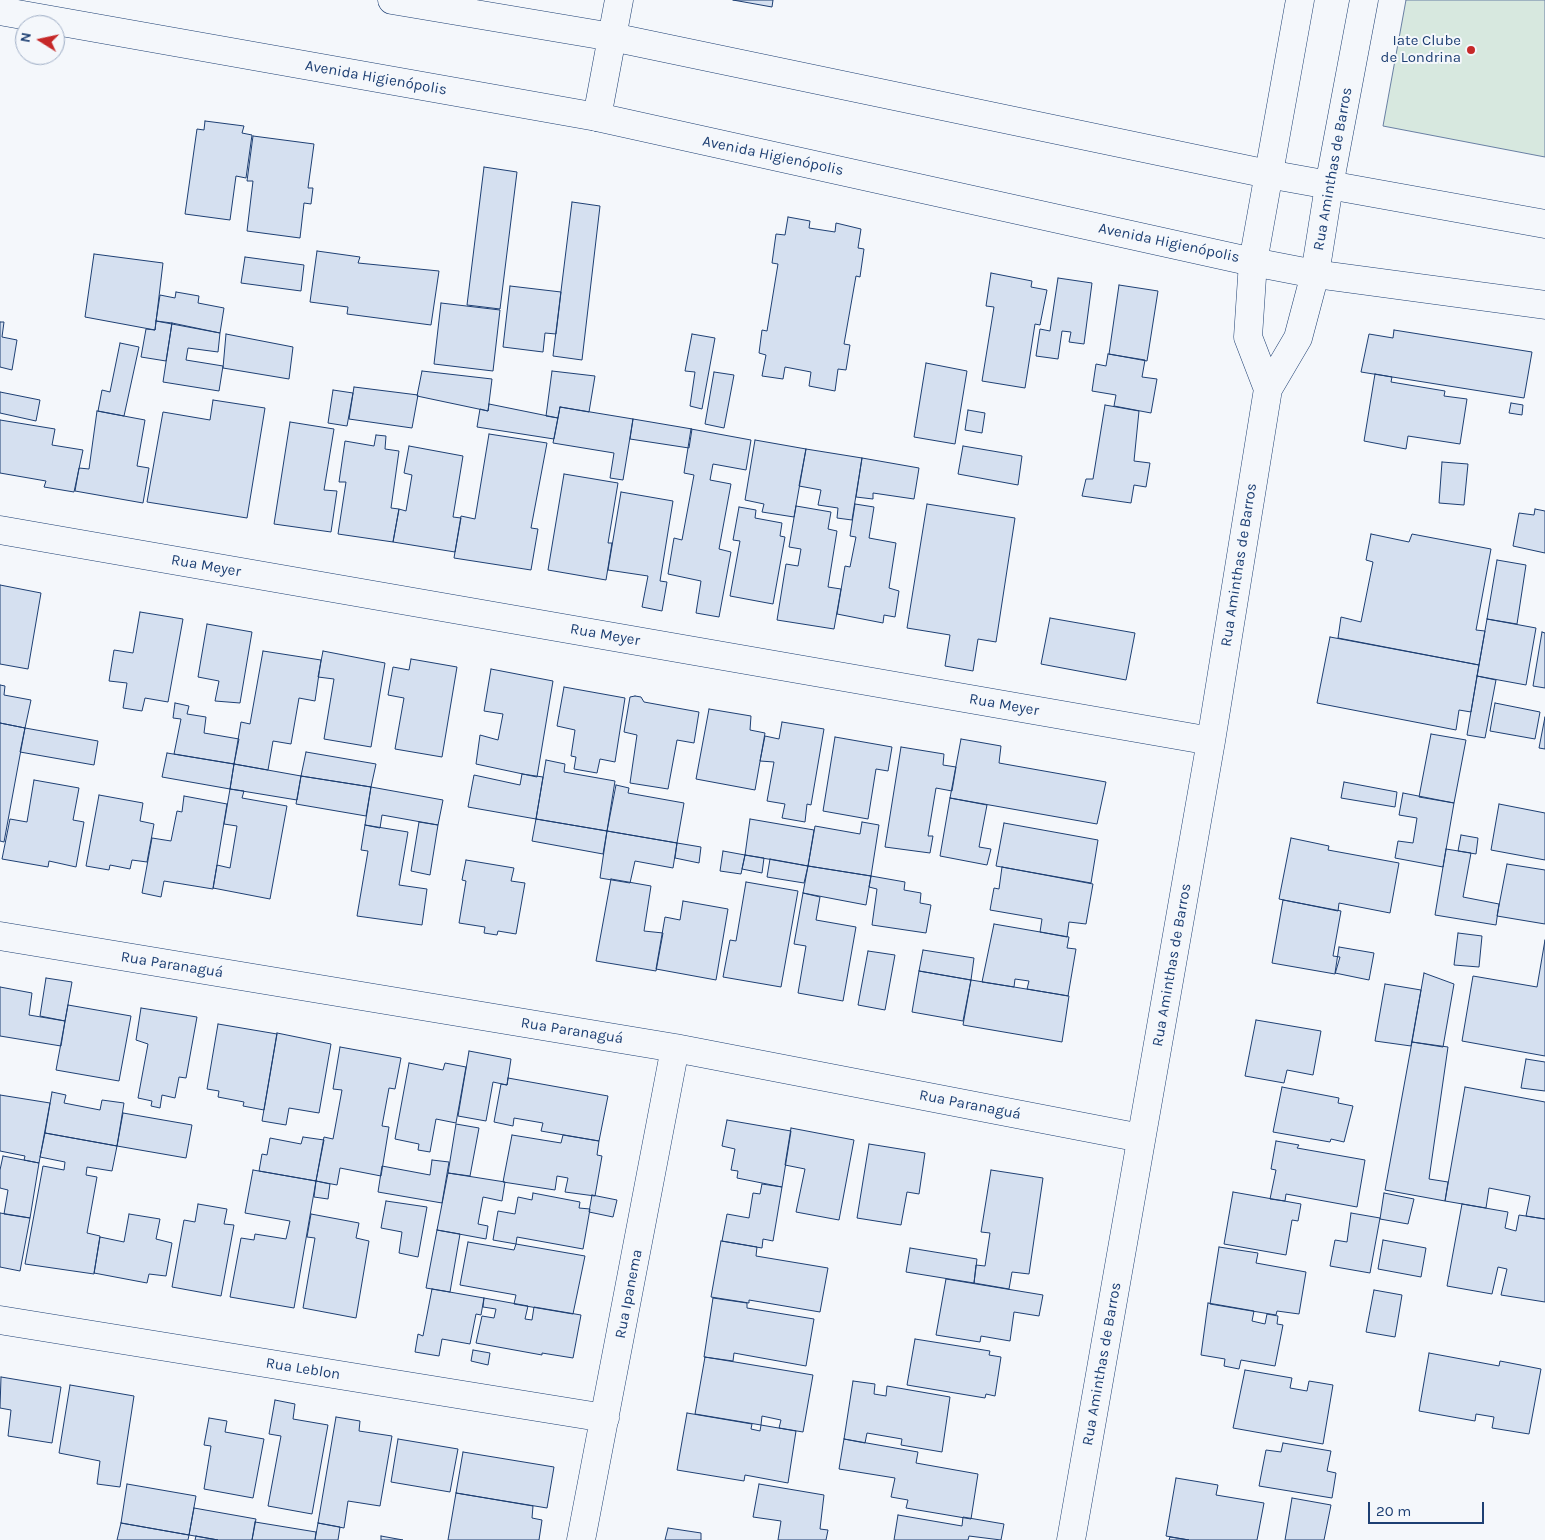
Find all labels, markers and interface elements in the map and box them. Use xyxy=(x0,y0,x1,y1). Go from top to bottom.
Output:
north arrow xyxy=(15,15,65,65)
text: N xyxy=(16,31,35,44)
place label: Iate Clube de Londrina xyxy=(1380,32,1461,67)
marker: Iate Clube de Londrina xyxy=(1465,44,1477,56)
street label: Avenida Higienópolis xyxy=(304,57,448,99)
street label: Rua Aminthas de Barros xyxy=(1310,86,1356,252)
street label: Avenida Higienópolis xyxy=(701,132,845,180)
street label: Avenida Higienópolis xyxy=(1097,219,1241,267)
street label: Rua Aminthas de Barros xyxy=(1217,482,1261,648)
street label: Rua Meyer xyxy=(170,551,242,581)
street label: Rua Meyer xyxy=(569,620,641,650)
street label: Rua Meyer xyxy=(968,690,1040,720)
street label: Rua Aminthas de Barros xyxy=(1149,882,1195,1048)
street label: Rua Paranaguá xyxy=(120,948,224,982)
street label: Rua Paranaguá xyxy=(520,1014,624,1048)
street label: Rua Paranaguá xyxy=(918,1086,1022,1124)
street label: Rua Ipanema xyxy=(612,1248,646,1340)
street label: Rua Aminthas de Barros xyxy=(1079,1281,1125,1447)
street label: Rua Leblon xyxy=(264,1354,342,1384)
scale bar xyxy=(1370,1492,1486,1524)
text: 20 m xyxy=(1376,1502,1411,1520)

